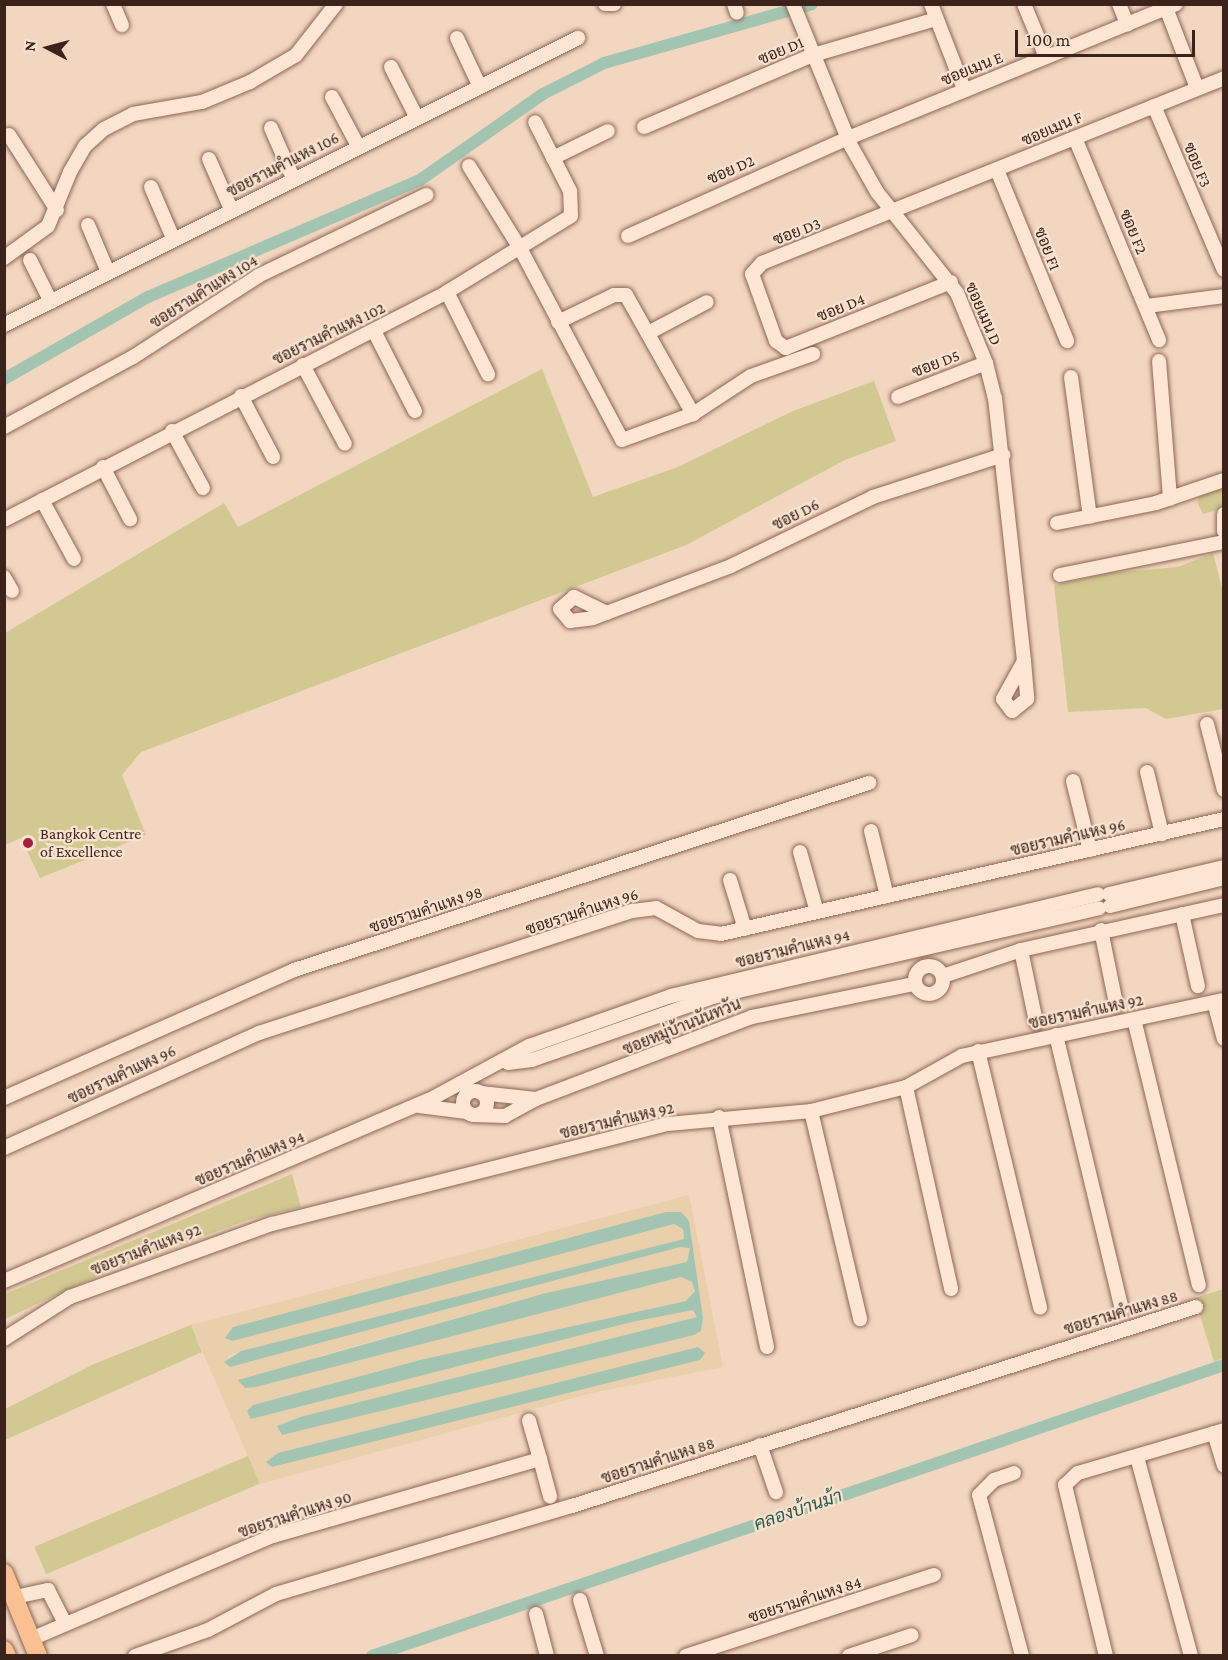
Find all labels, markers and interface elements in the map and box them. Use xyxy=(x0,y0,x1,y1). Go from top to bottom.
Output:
north arrow xyxy=(18,18,78,78)
scale bar xyxy=(1018,18,1198,56)
text: 100 m xyxy=(1026,30,1070,50)
street label: ซอย D1 xyxy=(755,33,807,69)
text: N xyxy=(21,40,39,52)
street label: ซอยเมน E xyxy=(938,48,1006,90)
street label: ซอยเมน F xyxy=(1019,108,1085,150)
street label: ซอยรามคําแหง 106 xyxy=(224,128,342,202)
street label: ซอย F3 xyxy=(1179,140,1215,190)
street label: ซอย D2 xyxy=(704,151,758,189)
street label: ซอย F2 xyxy=(1115,207,1151,257)
street label: ซอย D3 xyxy=(770,214,824,250)
street label: ซอย F1 xyxy=(1030,225,1064,273)
street label: ซอยรามคําแหง 104 xyxy=(147,251,261,333)
street label: ซอยเมน D xyxy=(961,279,1005,349)
street label: ซอย D4 xyxy=(814,290,868,326)
street label: ซอยรามคําแหง 102 xyxy=(270,298,388,370)
street label: ซอย D5 xyxy=(909,346,963,382)
street label: ซอย D6 xyxy=(769,495,823,535)
street label: ซอยรามคําแหง 96 xyxy=(1009,815,1127,861)
place label: Bangkok Centre of Excellence xyxy=(40,824,141,862)
marker: Bangkok Centre of Excellence xyxy=(21,836,35,850)
street label: ซอยรามคําแหง 98 xyxy=(367,883,485,937)
street label: ซอยรามคําแหง 96 xyxy=(523,885,641,939)
street label: ซอยรามคําแหง 94 xyxy=(734,926,852,972)
street label: ซอยรามคําแหง 92 xyxy=(1027,991,1145,1033)
street label: ซอยหมู่บ้านนันทวัน xyxy=(620,995,744,1059)
street label: ซอยรามคําแหง 96 xyxy=(65,1042,179,1108)
street label: ซอยรามคําแหง 92 xyxy=(558,1099,676,1143)
street label: ซอยรามคําแหง 94 xyxy=(192,1127,308,1191)
street label: ซอยรามคําแหง 92 xyxy=(88,1220,204,1280)
street label: ซอยรามคำแหง 88 xyxy=(1062,1287,1180,1339)
street label: ซอยรามคำแหง 88 xyxy=(599,1434,717,1488)
water label: คลองบ้านม้า xyxy=(751,1485,845,1535)
street label: ซอยรามคำแหง 90 xyxy=(236,1488,354,1542)
street label: ซอยรามคำแหง 84 xyxy=(746,1573,864,1627)

